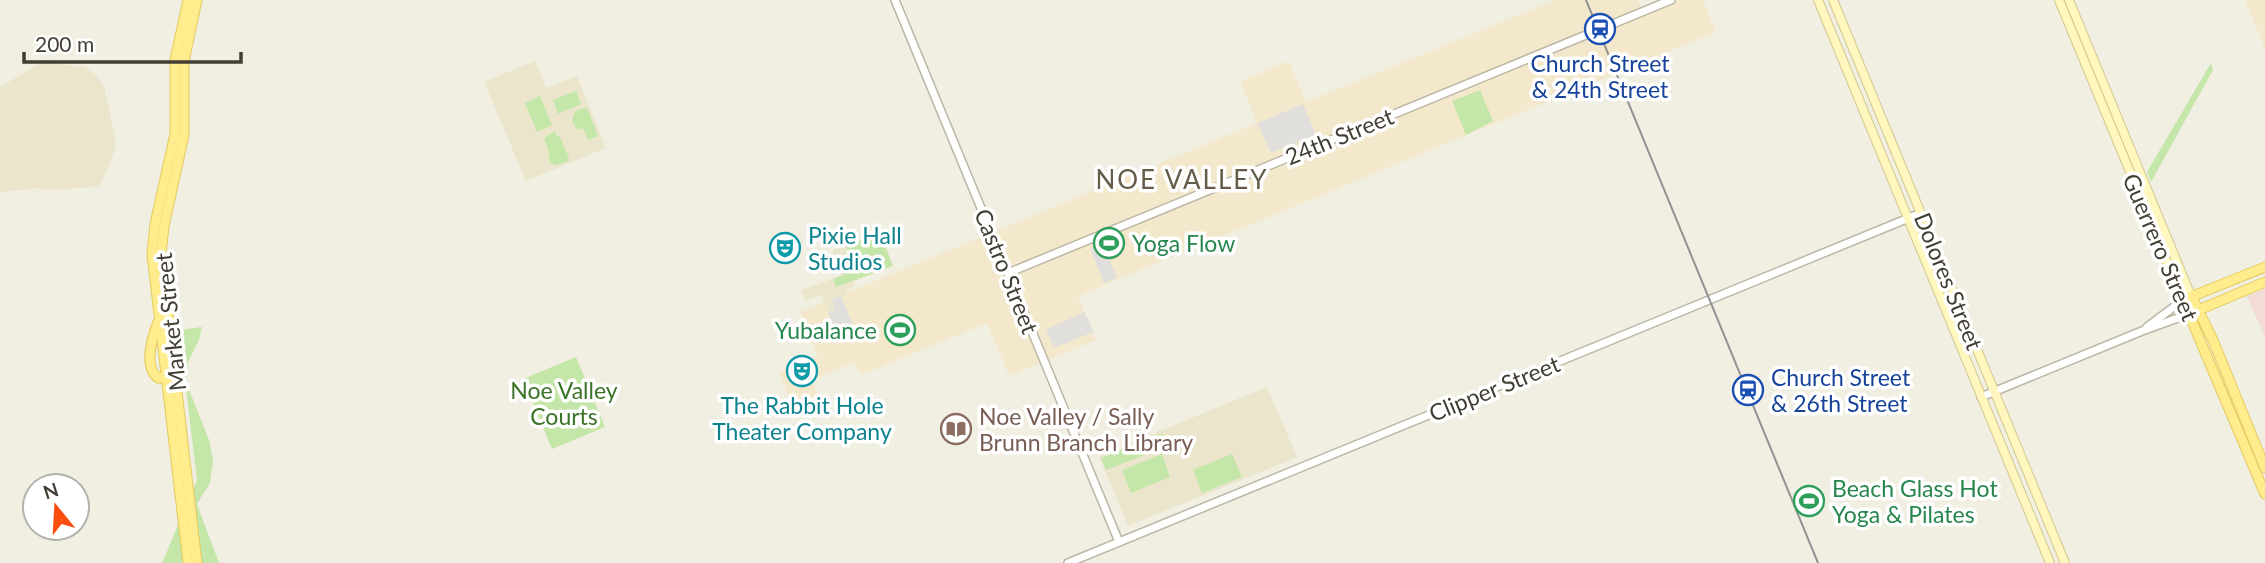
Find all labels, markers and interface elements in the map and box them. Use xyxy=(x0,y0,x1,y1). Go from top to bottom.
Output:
station icon: Church Street & 24th Street xyxy=(1583,12,1617,46)
scale bar xyxy=(24,21,242,65)
text: 200 m xyxy=(35,31,94,56)
place label: Church Street & 24th Street xyxy=(1530,49,1670,103)
street label: 24th Street xyxy=(1281,101,1398,170)
district label: NOE VALLEY xyxy=(1095,163,1269,195)
street label: Guerrero Street xyxy=(2117,169,2205,326)
street label: Castro Street xyxy=(969,204,1045,338)
street label: Dolores Street xyxy=(1909,208,1989,354)
place label: Pixie Hall Studios xyxy=(808,221,902,275)
sports icon: Yoga Flow xyxy=(1092,226,1126,260)
place label: Yoga Flow xyxy=(1132,229,1235,257)
theatre icon: Pixie Hall Studios xyxy=(768,231,802,265)
street label: Market Street xyxy=(149,251,191,392)
sports icon: Yubalance xyxy=(883,313,917,347)
place label: Yubalance xyxy=(775,316,877,344)
street label: Clipper Street xyxy=(1425,349,1564,427)
theatre icon: The Rabbit Hole Theater Company xyxy=(785,354,819,388)
place label: Church Street & 26th Street xyxy=(1771,363,1911,417)
station icon: Church Street & 26th Street xyxy=(1731,373,1765,407)
park label: Noe Valley Courts xyxy=(510,376,618,430)
place label: The Rabbit Hole Theater Company xyxy=(712,391,892,445)
place label: Noe Valley / Sally Brunn Branch Library xyxy=(979,402,1193,456)
library icon: Noe Valley / Sally Brunn Branch Library xyxy=(939,412,973,446)
north arrow xyxy=(21,472,91,542)
place label: Beach Glass Hot Yoga & Pilates xyxy=(1832,474,1998,528)
text: N xyxy=(40,477,61,504)
sports icon: Beach Glass Hot Yoga & Pilates xyxy=(1792,484,1826,518)

